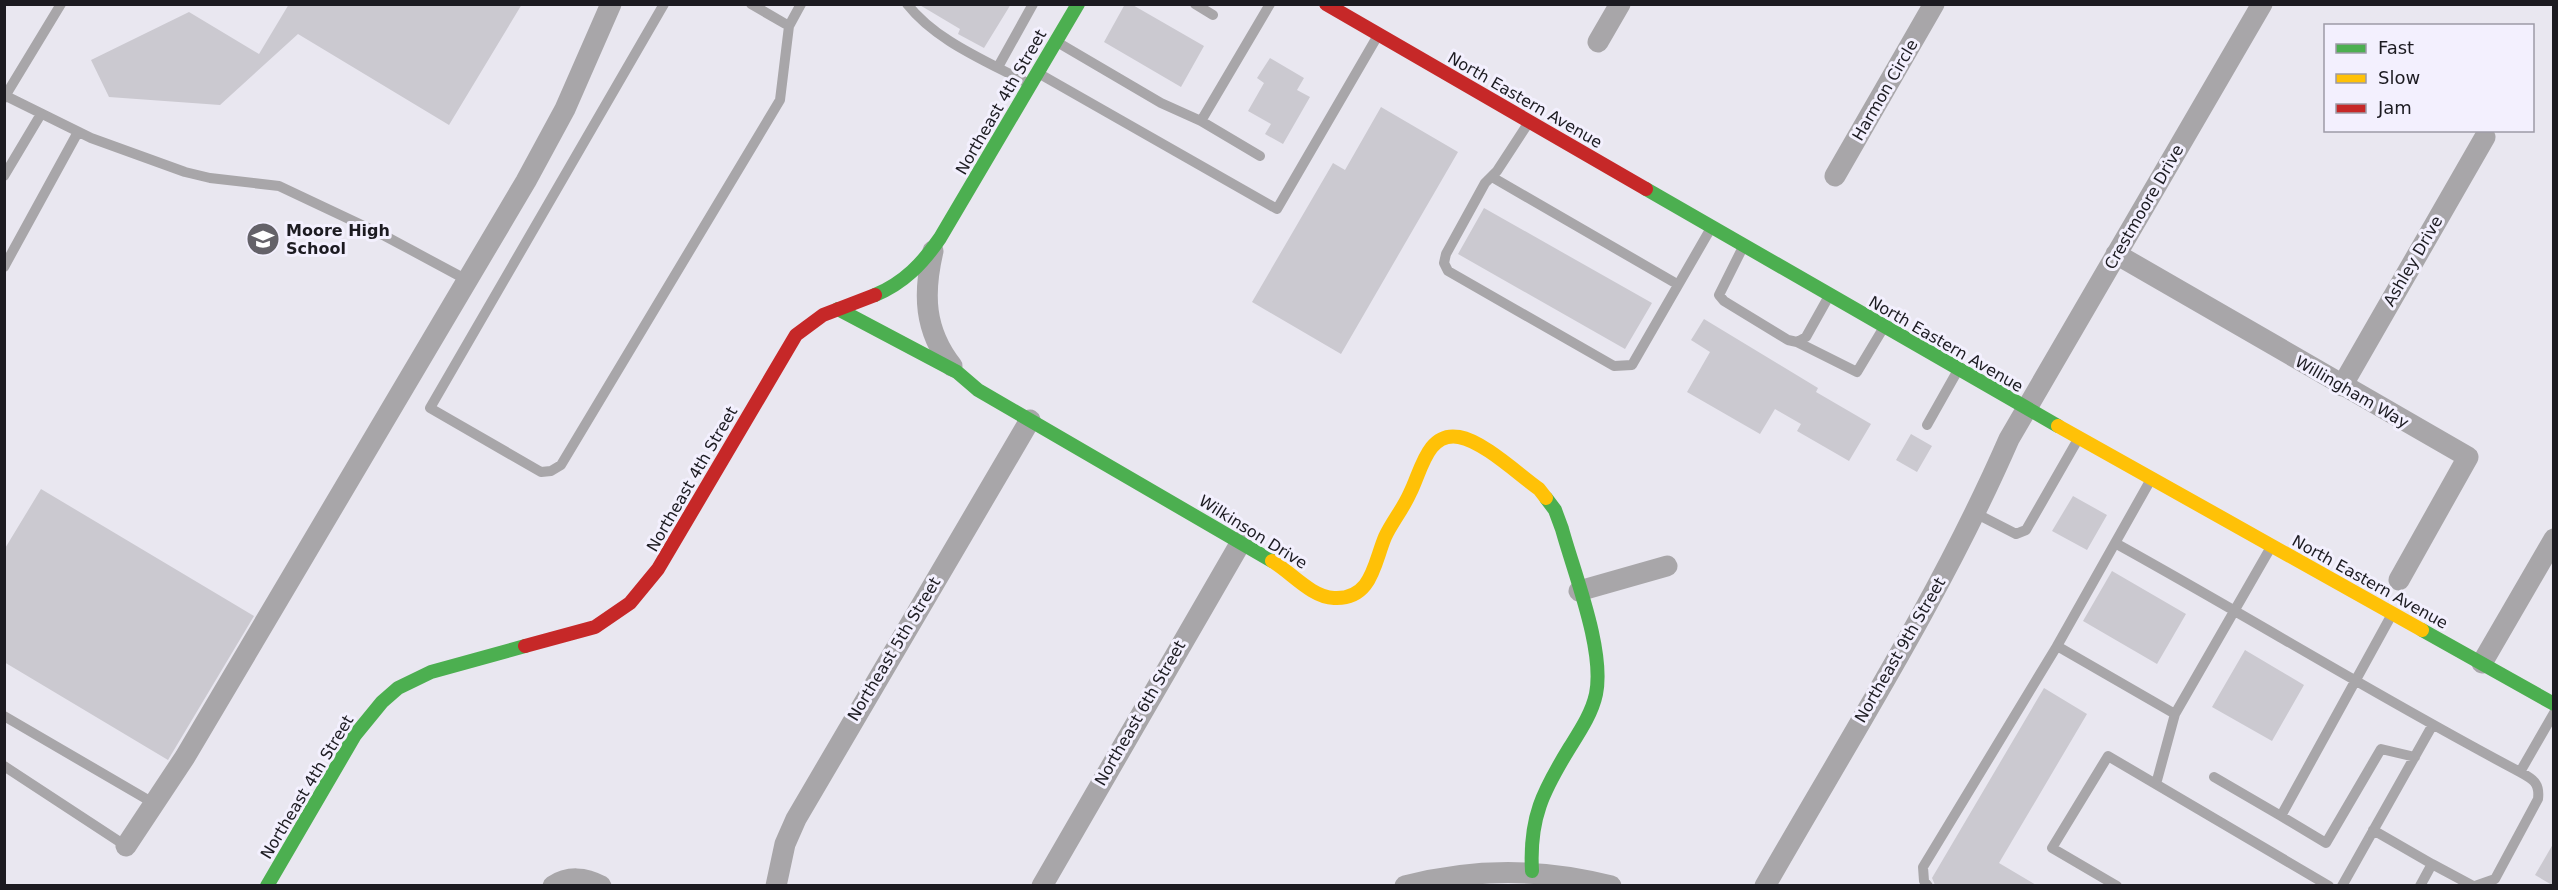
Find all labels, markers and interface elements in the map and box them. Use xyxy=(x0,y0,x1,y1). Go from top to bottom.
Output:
legend xyxy=(2324,24,2534,132)
street label: Northeast 4th Street xyxy=(952,26,1050,178)
street label: Harmon Circle xyxy=(1848,36,1922,144)
text: Fast xyxy=(2378,37,2414,58)
street label: North Eastern Avenue xyxy=(1444,48,1606,152)
text: Slow xyxy=(2378,67,2420,88)
text: Jam xyxy=(2377,97,2412,118)
street label: Crestmoore Drive xyxy=(2101,141,2187,273)
street label: Ashley Drive xyxy=(2380,213,2446,309)
school or university icon: Moore High School xyxy=(245,221,281,257)
place label: Moore High School xyxy=(286,221,390,258)
street label: North Eastern Avenue xyxy=(1865,292,2027,396)
street label: Willingham Way xyxy=(2292,352,2412,432)
street label: Northeast 4th Street xyxy=(643,403,741,555)
street label: Wilkinson Drive xyxy=(1195,491,1311,573)
street label: North Eastern Avenue xyxy=(2289,531,2451,633)
street label: Northeast 5th Street xyxy=(844,574,944,724)
street label: Northeast 9th Street xyxy=(1851,574,1949,726)
street label: Northeast 6th Street xyxy=(1091,637,1189,789)
street label: Northeast 4th Street xyxy=(257,712,357,862)

